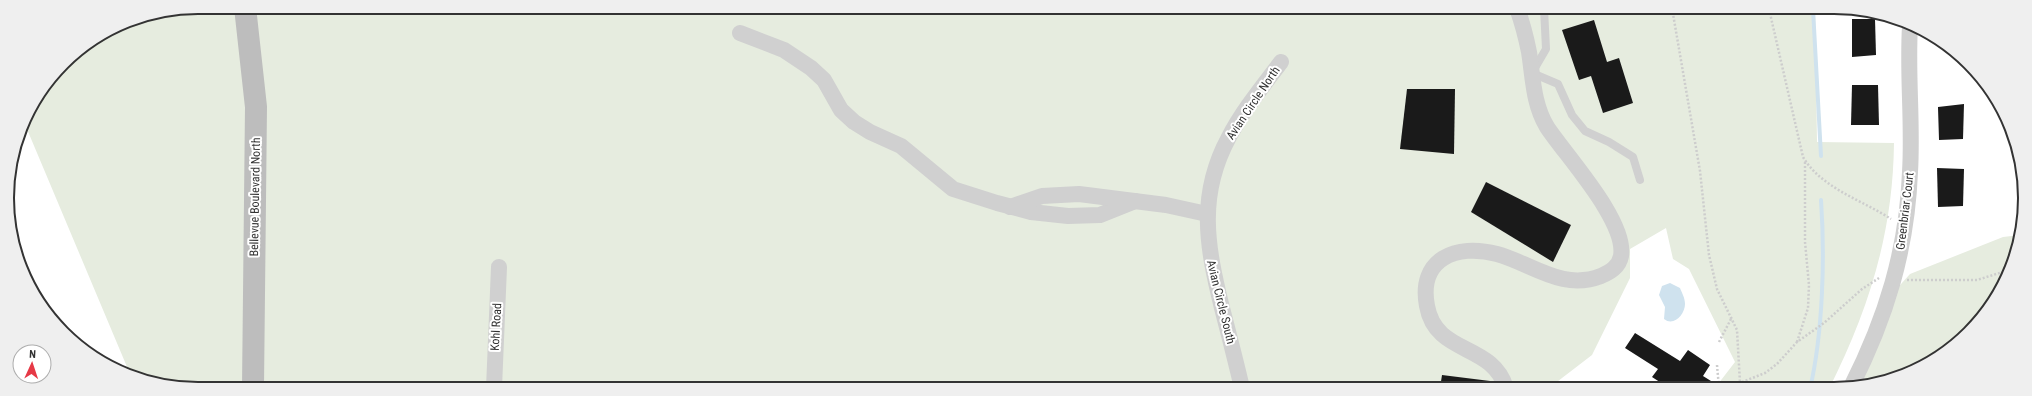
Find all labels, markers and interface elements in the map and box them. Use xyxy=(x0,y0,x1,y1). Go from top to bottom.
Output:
street label: Avian Circle North xyxy=(1223,64,1283,142)
street label: Bellevue Boulevard North xyxy=(247,137,263,257)
street label: Greenbriar Court xyxy=(1893,171,1917,251)
street label: Avian Circle South xyxy=(1204,259,1238,346)
street label: Kohl Road xyxy=(488,303,504,351)
north arrow xyxy=(12,344,52,384)
text: N xyxy=(29,348,36,361)

